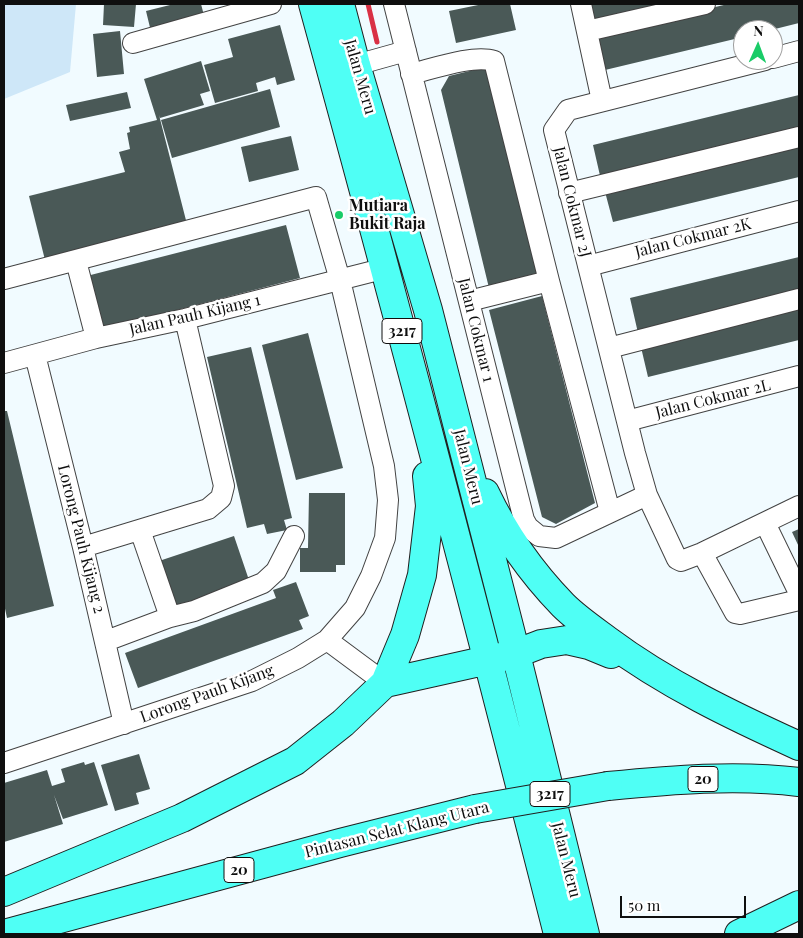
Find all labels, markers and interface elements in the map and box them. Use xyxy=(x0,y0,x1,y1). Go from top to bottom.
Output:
north arrow xyxy=(733,20,783,70)
text: N xyxy=(753,21,764,40)
street label: Jalan Meru xyxy=(340,37,380,117)
street label: Jalan Cokmar 2J xyxy=(549,145,595,259)
place label: Mutiara Bukit Raja xyxy=(349,196,426,234)
marker: Mutiara Bukit Raja xyxy=(333,209,345,221)
street label: Jalan Cokmar 2K xyxy=(633,214,753,262)
street label: Jalan Cokmar 1 xyxy=(454,276,498,384)
street label: Jalan Pauh Kijang 1 xyxy=(128,291,262,339)
road number: 3217 xyxy=(382,318,422,344)
street label: Jalan Cokmar 2L xyxy=(654,375,772,423)
street label: Jalan Meru xyxy=(449,427,487,507)
street label: Lorong Pauh Kijang 2 xyxy=(53,463,109,615)
street label: Lorong Pauh Kijang xyxy=(138,661,276,727)
road number: 20 xyxy=(688,766,718,792)
road number: 3217 xyxy=(530,782,570,806)
street label: Pintasan Selat Klang Utara xyxy=(303,798,491,862)
street label: Jalan Meru xyxy=(547,820,585,900)
road number: 20 xyxy=(224,858,254,882)
scale bar xyxy=(623,886,749,918)
text: 50 m xyxy=(628,895,660,915)

